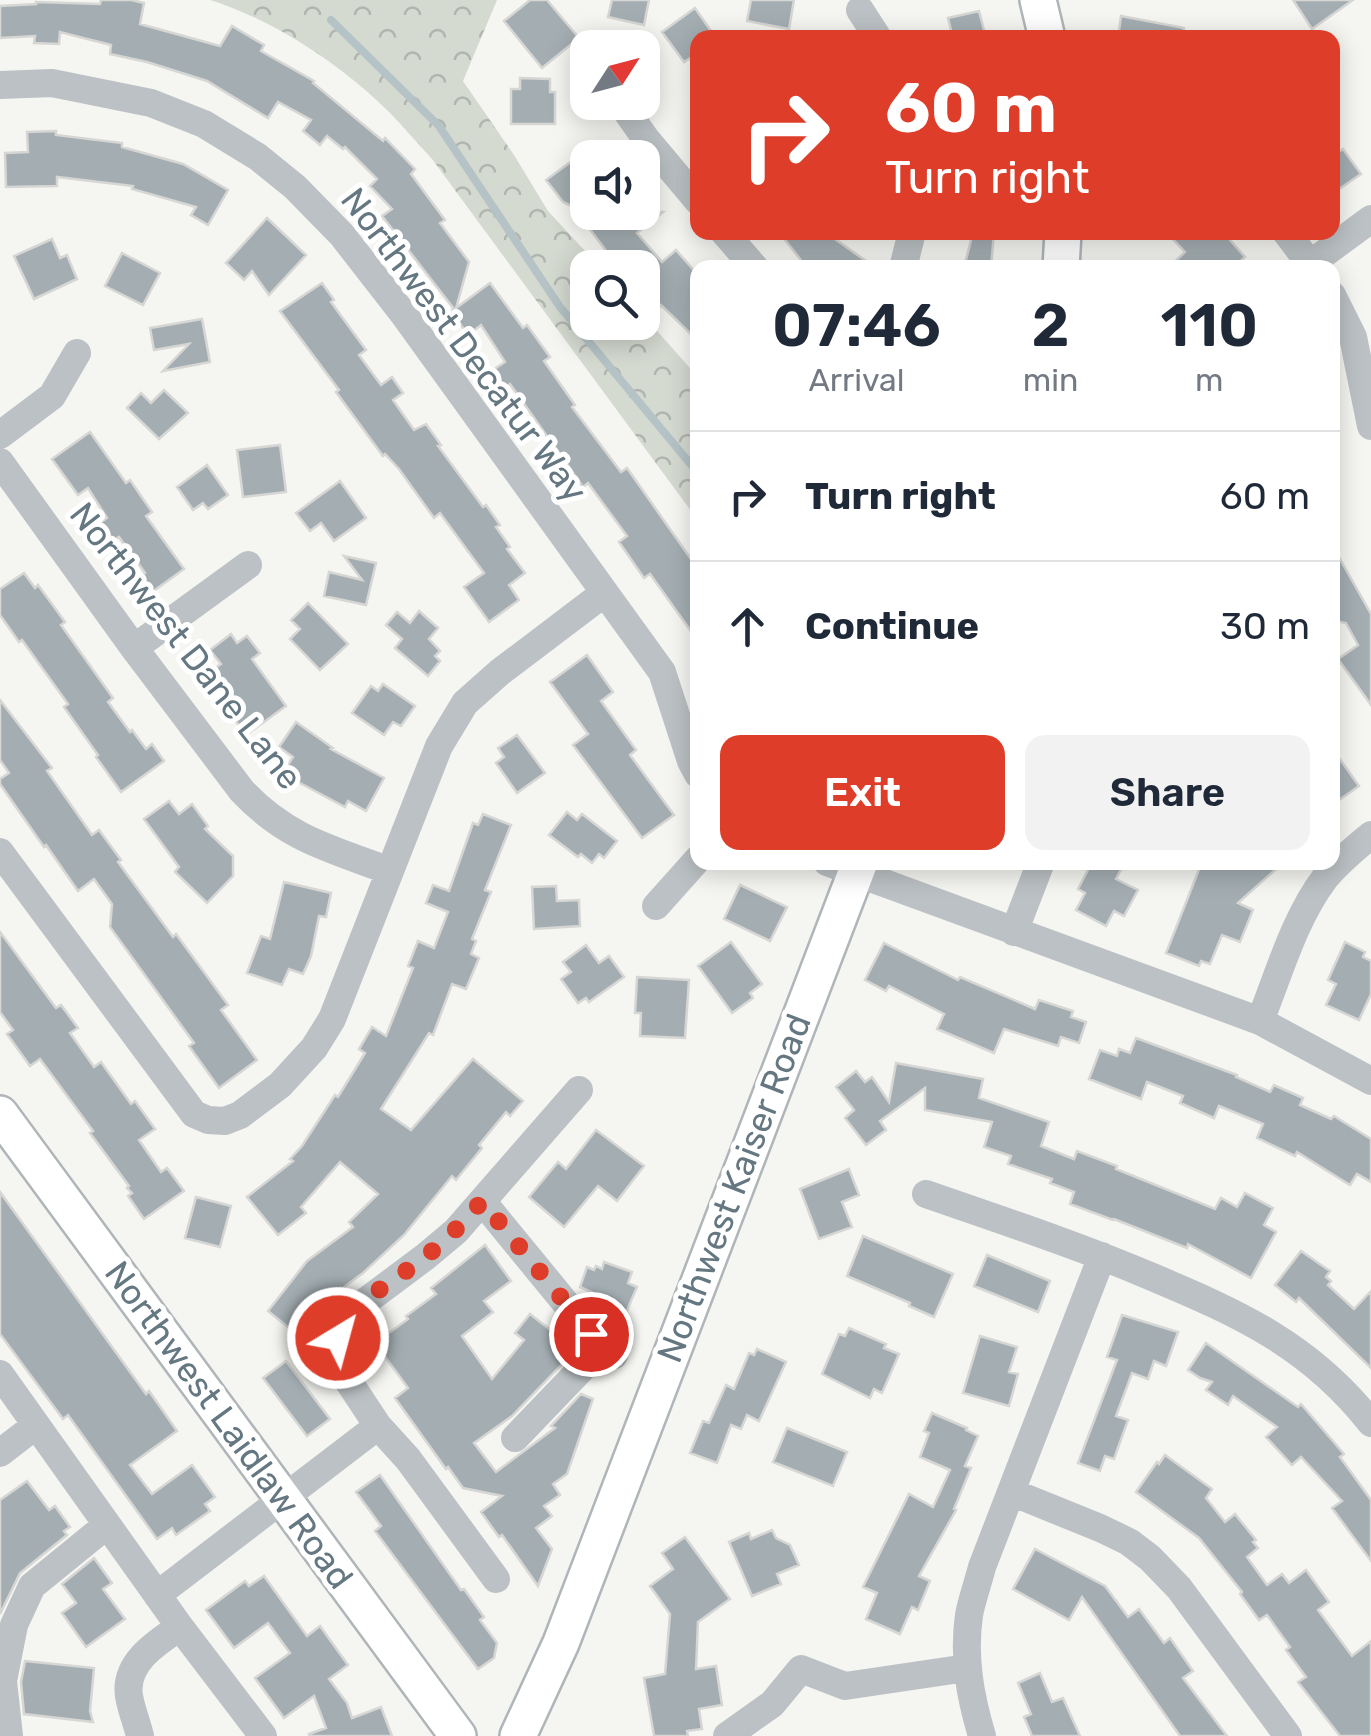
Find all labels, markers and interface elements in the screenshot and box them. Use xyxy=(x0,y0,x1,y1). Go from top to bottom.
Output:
north arrow xyxy=(570,30,660,120)
map controls xyxy=(570,30,660,340)
text: 60 m xyxy=(885,67,1057,150)
icon: right xyxy=(720,70,850,200)
button: sound xyxy=(570,140,660,230)
text: Turn right xyxy=(885,151,1089,204)
street label: Northwest Decatur Way xyxy=(332,180,596,510)
button: search xyxy=(570,250,660,340)
text: 07:46 xyxy=(772,290,941,361)
text: 2 xyxy=(1032,290,1070,361)
text: 110 xyxy=(1160,290,1258,361)
text: Arrival xyxy=(808,361,904,399)
text: min xyxy=(1023,361,1078,399)
text: m xyxy=(1195,361,1223,399)
icon: right xyxy=(720,469,775,524)
text: Turn right xyxy=(805,473,996,519)
text: 60 m xyxy=(1220,473,1310,519)
street label: Northwest Dane Lane xyxy=(61,494,311,798)
icon: ahead xyxy=(720,599,775,654)
text: Continue xyxy=(805,603,979,649)
text: 30 m xyxy=(1220,603,1310,649)
button: Exit xyxy=(720,735,1005,850)
button: Share xyxy=(1025,735,1310,850)
street label: Northwest Kaiser Road xyxy=(648,1008,820,1368)
street label: Northwest Laidlaw Road xyxy=(96,1253,362,1597)
position arrow xyxy=(286,1286,390,1390)
pin xyxy=(549,1292,634,1377)
icon: arrive xyxy=(564,1307,619,1362)

